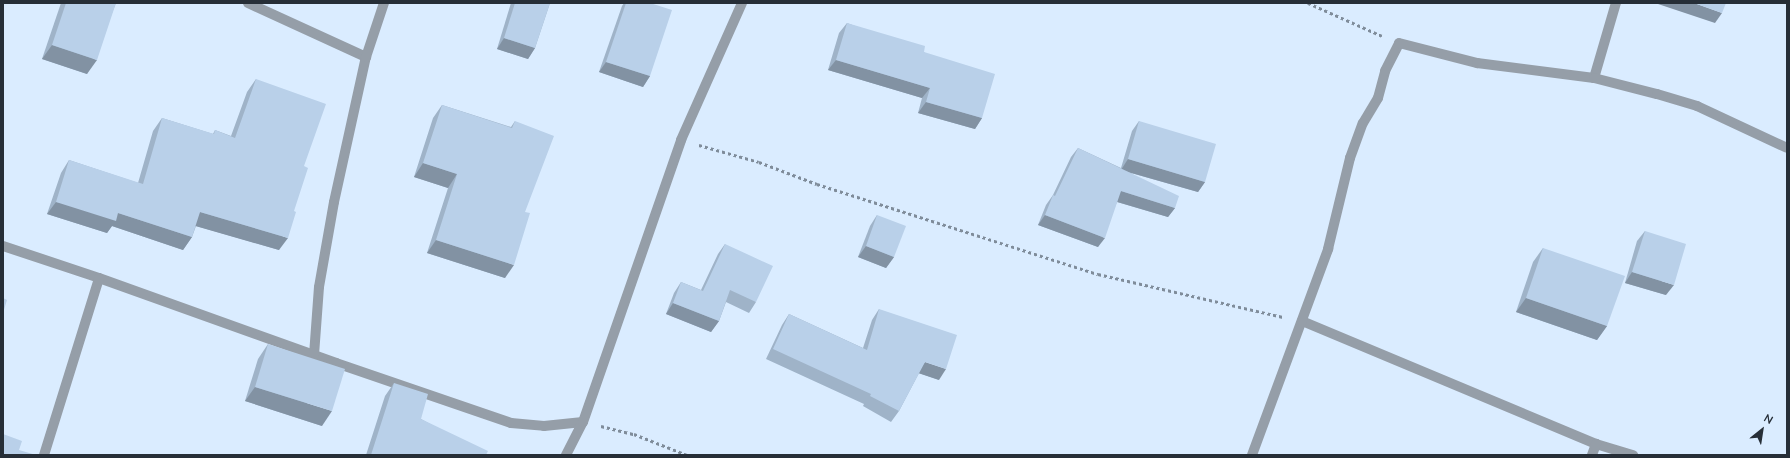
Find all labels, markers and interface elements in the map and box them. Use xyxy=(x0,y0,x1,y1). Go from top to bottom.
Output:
north arrow xyxy=(1742,410,1782,450)
text: N xyxy=(1761,411,1776,428)

